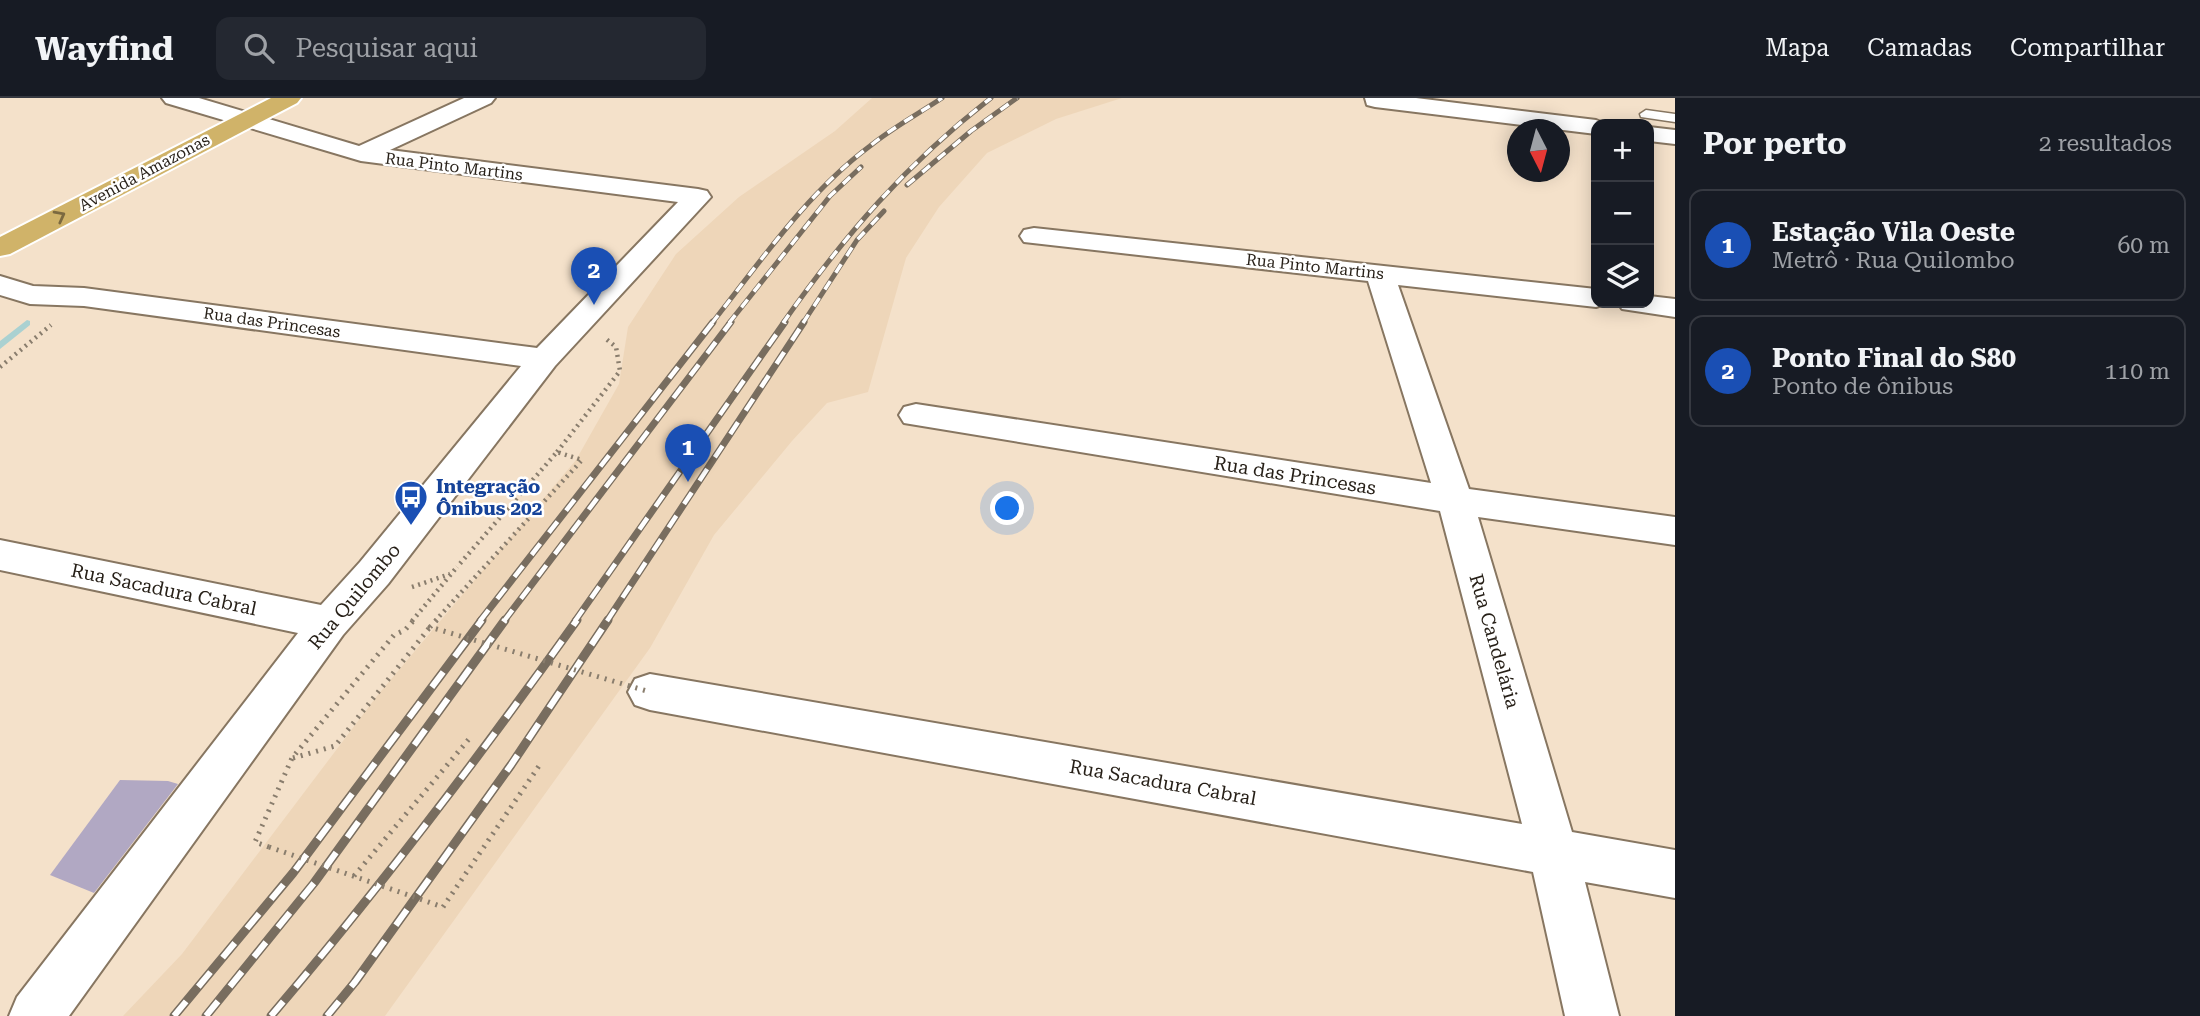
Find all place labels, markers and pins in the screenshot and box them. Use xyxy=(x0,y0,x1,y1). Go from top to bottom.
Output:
pin: 2 xyxy=(571,247,617,305)
pin: 1 xyxy=(665,424,711,482)
place label: Integração Ônibus 202 xyxy=(436,475,542,520)
bus stop icon: Integração Ônibus 202 xyxy=(392,478,430,527)

